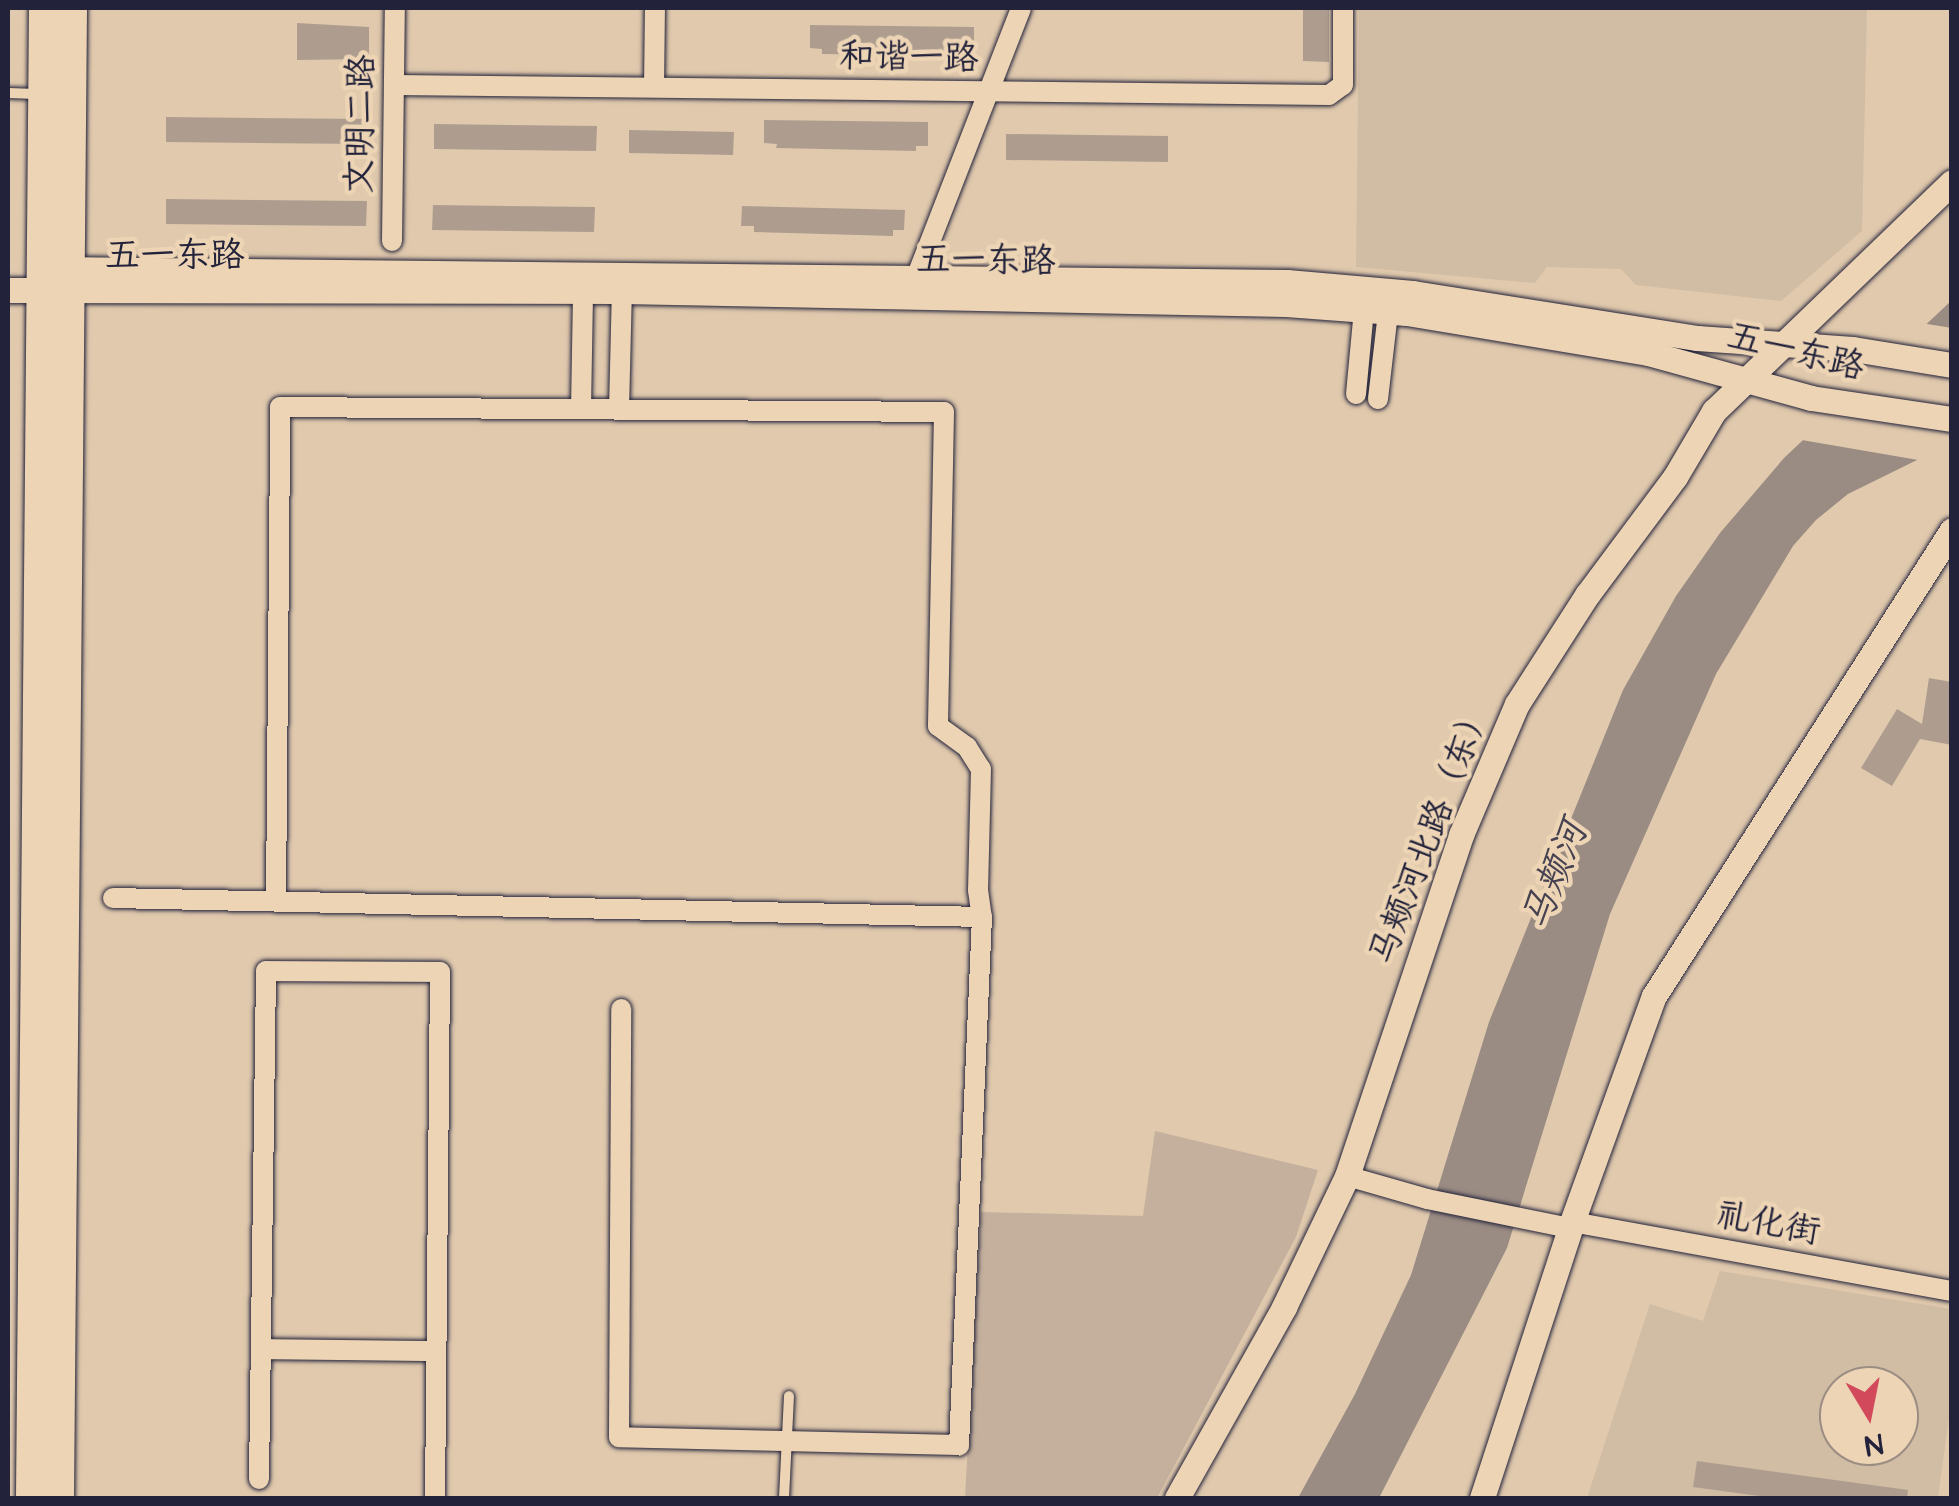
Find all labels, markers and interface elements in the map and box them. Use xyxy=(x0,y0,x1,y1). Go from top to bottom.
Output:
street label: 和谐一路 xyxy=(839,36,979,80)
street label: 文明二路 xyxy=(339,54,383,194)
street label: 五一东路 xyxy=(105,235,245,277)
street label: 五一东路 xyxy=(916,239,1056,283)
street label: 五一东路 xyxy=(1723,315,1869,389)
street label: 马颊河北路（东） xyxy=(1361,695,1501,971)
water label: 马颊河 xyxy=(1514,815,1598,937)
street label: 礼化街 xyxy=(1713,1194,1823,1254)
north arrow xyxy=(1819,1366,1919,1466)
text: N xyxy=(1862,1423,1886,1465)

